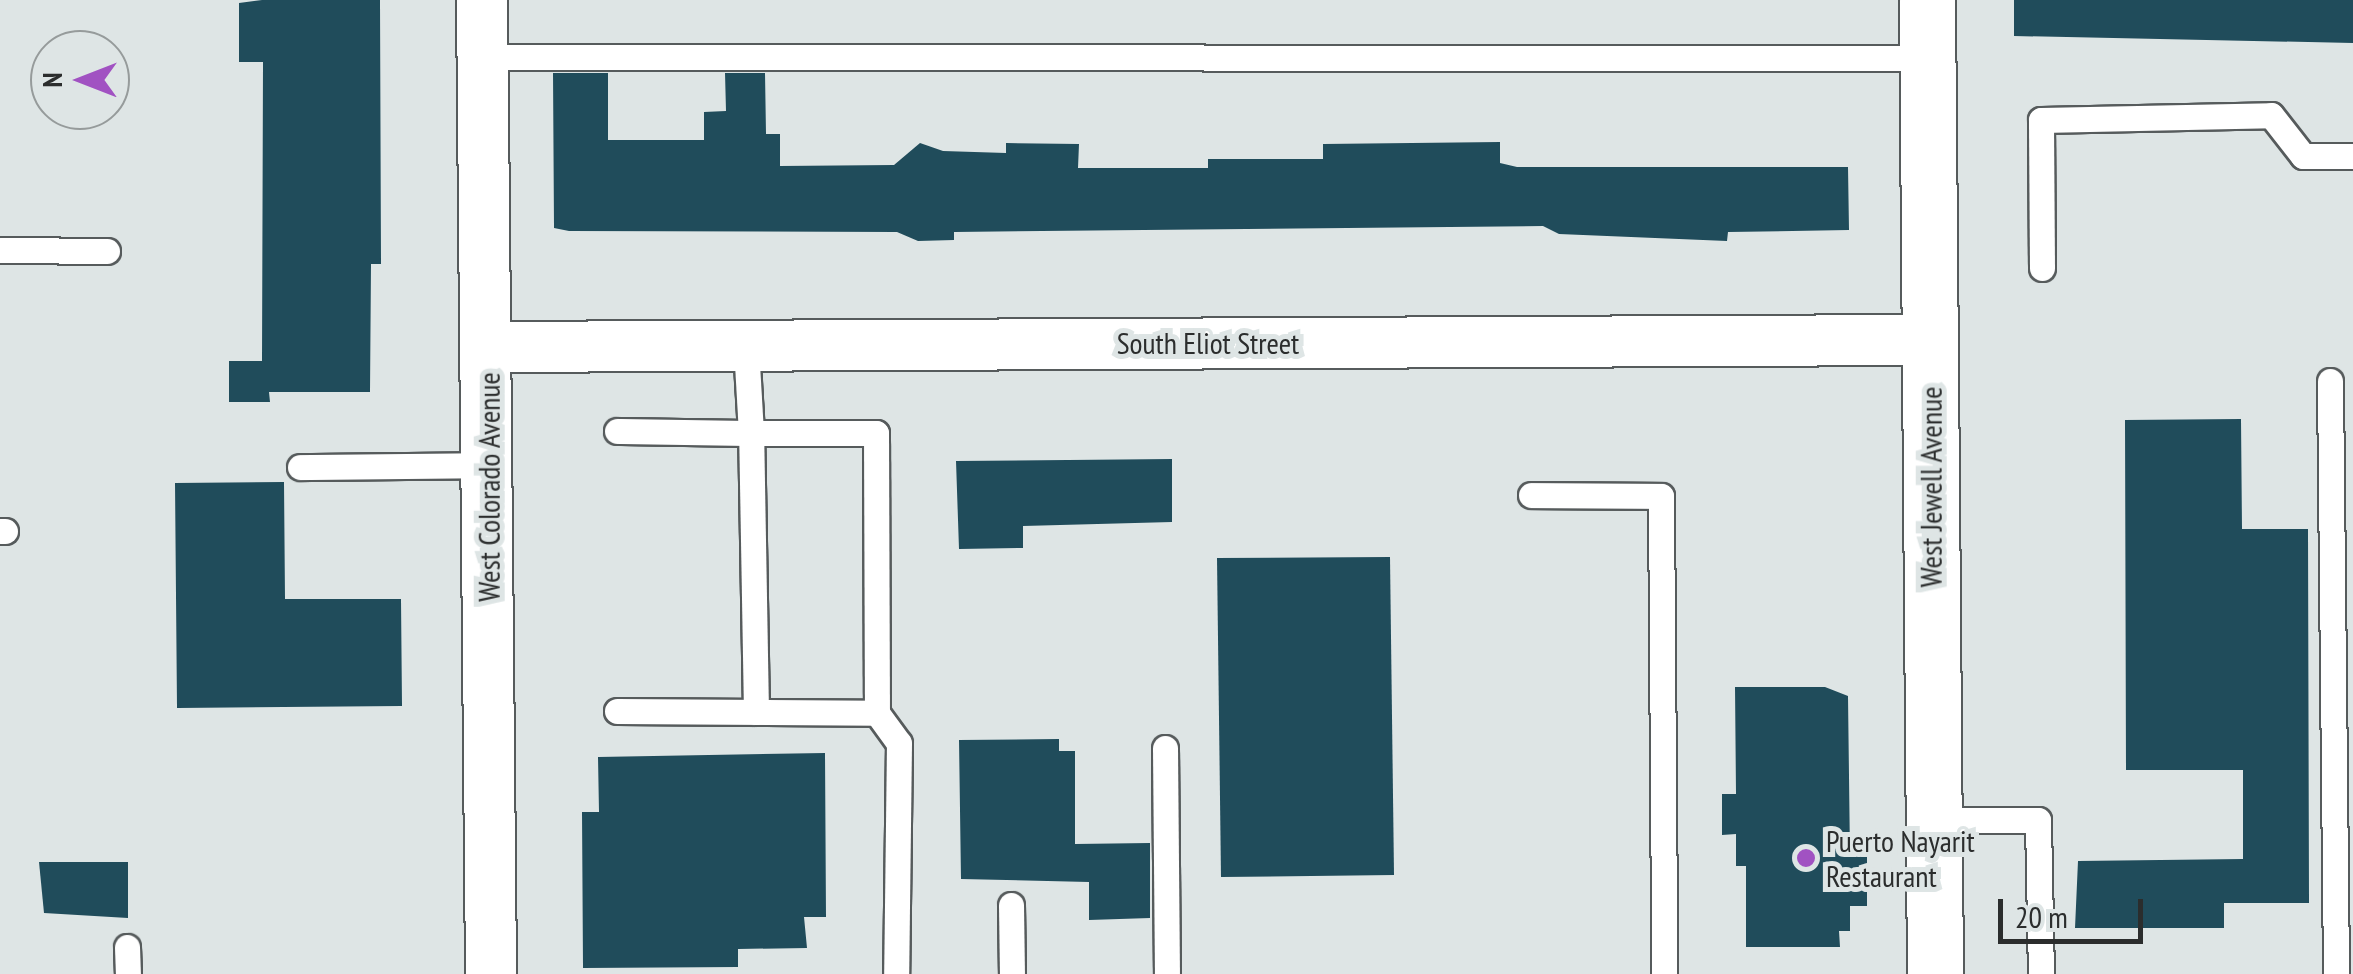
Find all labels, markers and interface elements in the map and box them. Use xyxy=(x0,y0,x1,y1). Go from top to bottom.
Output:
north arrow xyxy=(30,30,130,130)
text: N xyxy=(33,72,70,88)
street label: South Eliot Street xyxy=(1117,325,1299,361)
street label: West Colorado Avenue xyxy=(471,372,507,602)
street label: West Jewell Avenue xyxy=(1913,386,1949,588)
place label: Puerto Nayarit Restaurant xyxy=(1826,823,1975,894)
marker: Puerto Nayarit Restaurant xyxy=(1795,847,1817,869)
scale bar xyxy=(2003,879,2148,941)
text: 20 m xyxy=(2015,897,2068,936)

